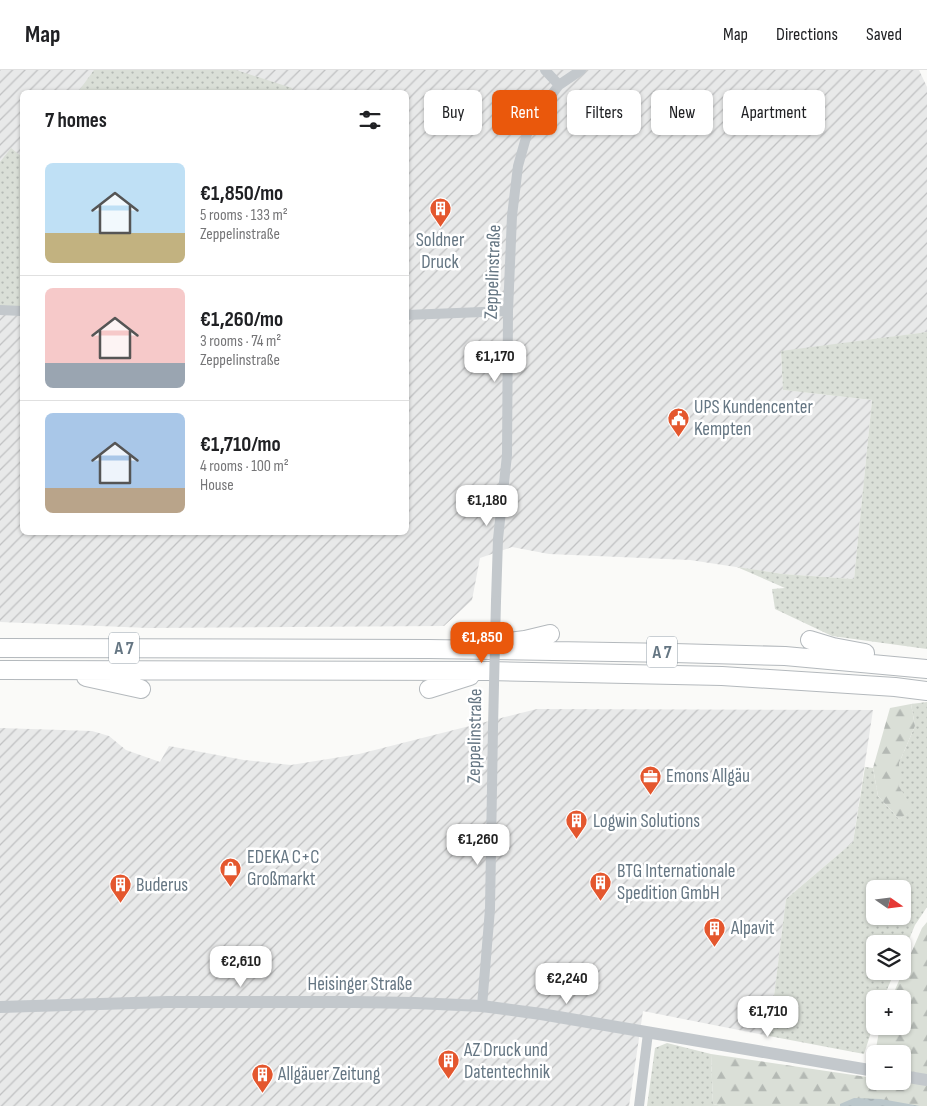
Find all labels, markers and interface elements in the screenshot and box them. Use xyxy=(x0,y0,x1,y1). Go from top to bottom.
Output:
text: Map xyxy=(25,20,60,49)
text: Map xyxy=(723,24,748,45)
text: Directions xyxy=(776,24,838,45)
text: Saved xyxy=(866,24,902,45)
chip: Buy xyxy=(424,90,482,135)
chip: Rent xyxy=(492,90,557,135)
chip: Filters xyxy=(567,90,641,135)
chip: New xyxy=(651,90,713,135)
chip: Apartment xyxy=(723,90,825,135)
icon: filters xyxy=(356,106,384,134)
text: 7 homes xyxy=(45,108,107,133)
text: €1,850/mo xyxy=(200,181,283,206)
icon: home xyxy=(85,183,145,243)
building icon: Soldner Druck xyxy=(428,197,452,228)
text: 5 rooms · 133 m² xyxy=(200,206,288,225)
street label: Zeppelinstraße xyxy=(480,224,506,320)
text: Zeppelinstraße xyxy=(200,225,280,244)
place label: Soldner Druck xyxy=(416,229,465,274)
text: €1,260/mo xyxy=(200,307,283,332)
icon: home xyxy=(85,308,145,368)
text: 3 rooms · 74 m² xyxy=(200,332,281,351)
pin: €1,170 xyxy=(454,340,536,383)
text: €1,170 xyxy=(475,347,515,366)
text: Zeppelinstraße xyxy=(200,351,280,370)
place label: UPS Kundencenter Kempten xyxy=(694,396,813,441)
public building icon: UPS Kundencenter Kempten xyxy=(666,406,690,437)
text: €1,710/mo xyxy=(200,432,281,457)
icon: home xyxy=(85,433,145,493)
text: 4 rooms · 100 m² xyxy=(200,457,289,476)
text: House xyxy=(200,476,234,495)
pin: €1,180 xyxy=(446,484,528,527)
text: €1,180 xyxy=(467,491,507,510)
pin: €1,850 xyxy=(441,622,523,664)
text: €1,850 xyxy=(461,628,503,647)
road number: A 7 xyxy=(109,632,139,664)
road number: A 7 xyxy=(647,636,677,668)
street label: Zeppelinstraße xyxy=(463,688,487,784)
office icon: Emons Allgäu xyxy=(638,764,662,795)
place label: Emons Allgäu xyxy=(666,765,750,788)
building icon: Logwin Solutions xyxy=(565,809,589,840)
place label: Logwin Solutions xyxy=(593,810,700,833)
pin: €1,260 xyxy=(437,824,519,866)
text: €1,260 xyxy=(458,830,498,849)
place label: EDEKA C+C Großmarkt xyxy=(247,846,320,891)
shop icon: EDEKA C+C Großmarkt xyxy=(219,856,243,887)
place label: BTG Internationale Spedition GmbH xyxy=(617,860,735,905)
building icon: BTG Internationale Spedition GmbH xyxy=(589,870,613,901)
building icon: Buderus xyxy=(108,873,132,904)
place label: Buderus xyxy=(136,874,188,897)
north arrow xyxy=(866,880,911,925)
map controls xyxy=(866,880,911,1090)
building icon: Alpavit xyxy=(703,916,727,947)
place label: Alpavit xyxy=(730,917,775,940)
button: layers xyxy=(866,935,911,980)
pin: €2,610 xyxy=(200,946,282,988)
text: €2,610 xyxy=(221,952,261,971)
pin: €2,240 xyxy=(526,962,608,1005)
text: €2,240 xyxy=(546,969,588,988)
street label: Heisinger Straße xyxy=(308,973,412,996)
button: + xyxy=(866,990,911,1035)
pin: €1,710 xyxy=(727,996,809,1038)
text: €1,710 xyxy=(748,1002,788,1021)
place label: AZ Druck und Datentechnik xyxy=(463,1039,551,1084)
button: − xyxy=(866,1045,911,1090)
building icon: AZ Druck und Datentechnik xyxy=(436,1049,460,1080)
building icon: Allgäuer Zeitung xyxy=(250,1062,274,1093)
place label: Allgäuer Zeitung xyxy=(277,1063,381,1086)

